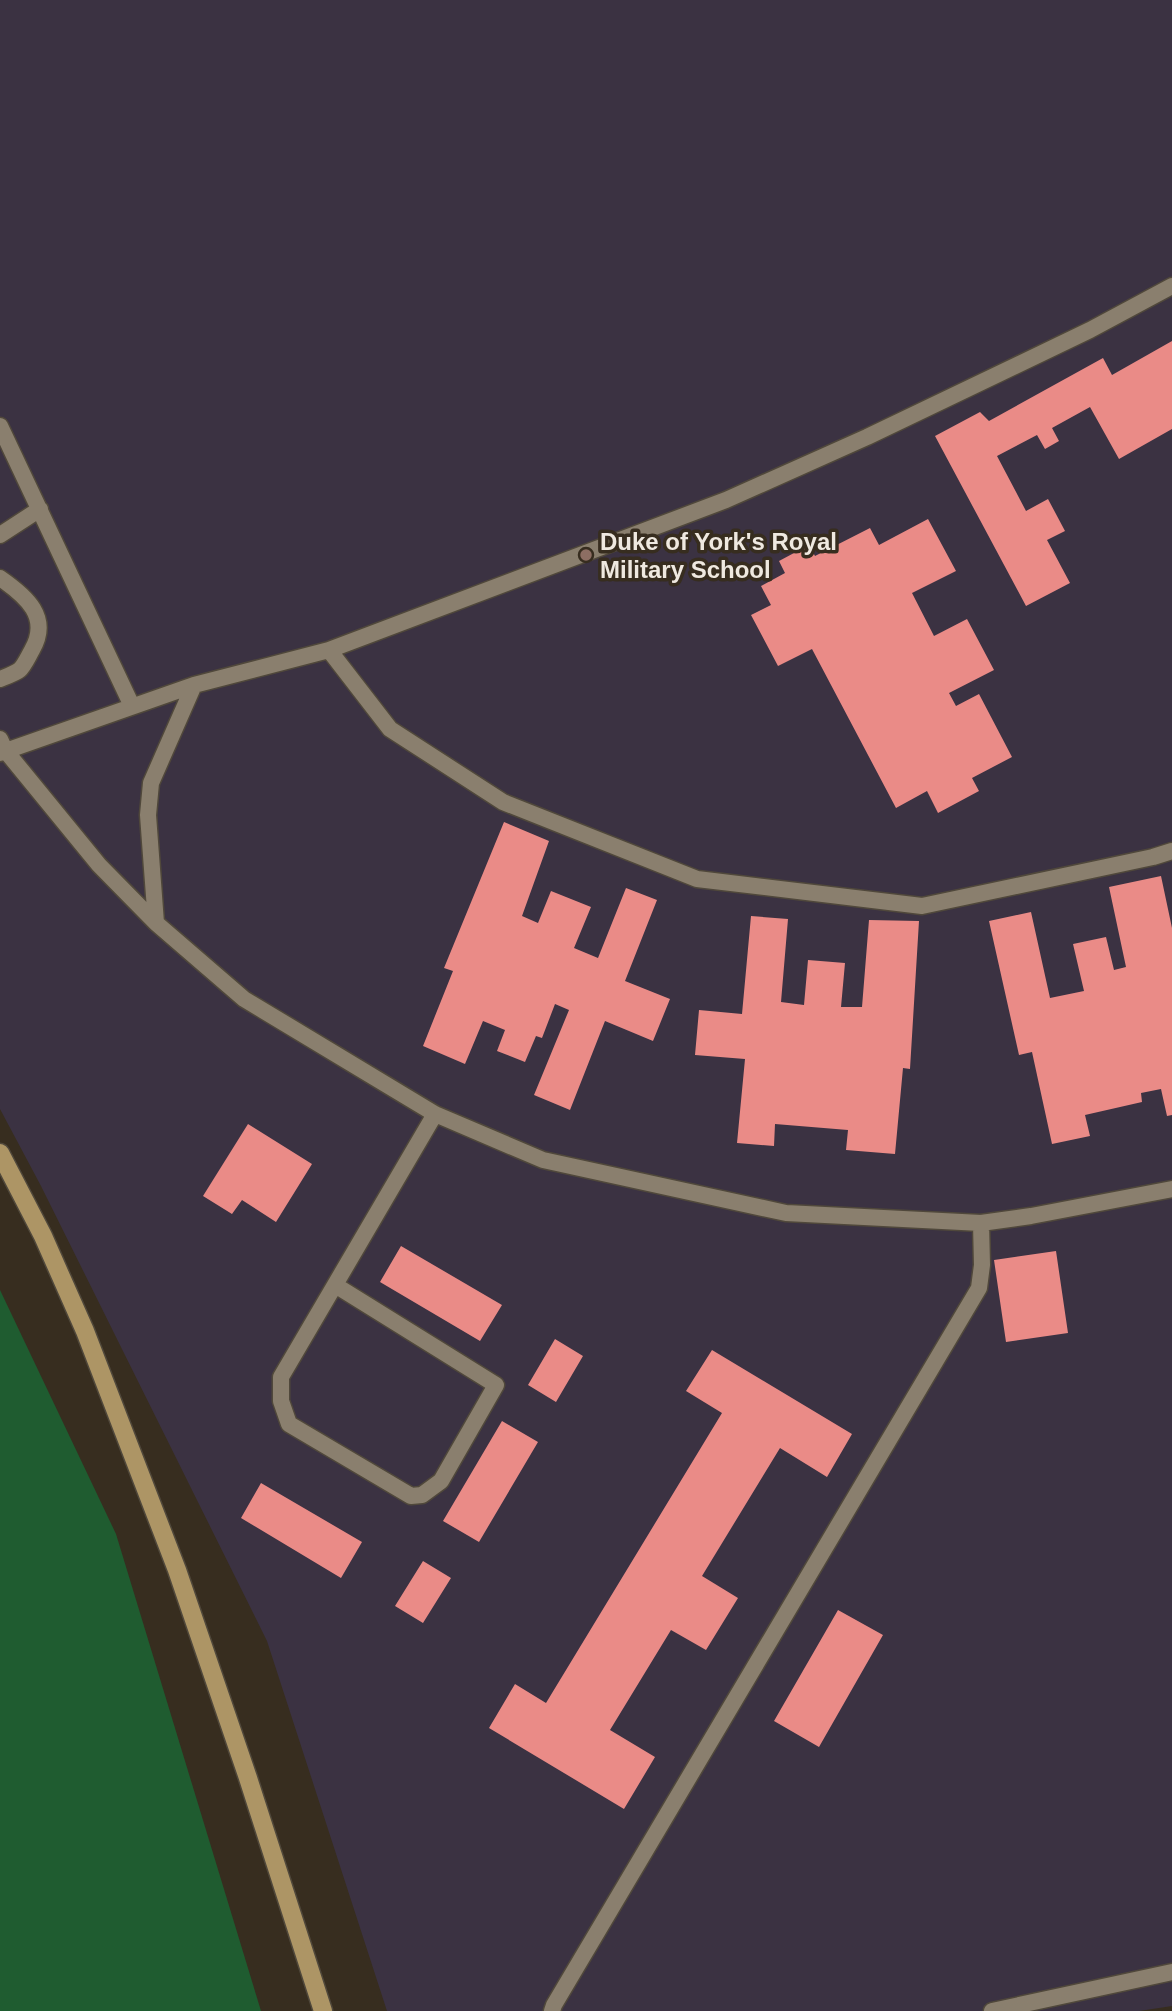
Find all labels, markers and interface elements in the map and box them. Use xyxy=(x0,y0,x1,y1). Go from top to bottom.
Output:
place label: Duke of York's Royal Military School xyxy=(600,528,837,583)
marker: Duke of York's Royal Military School xyxy=(578,547,594,563)

